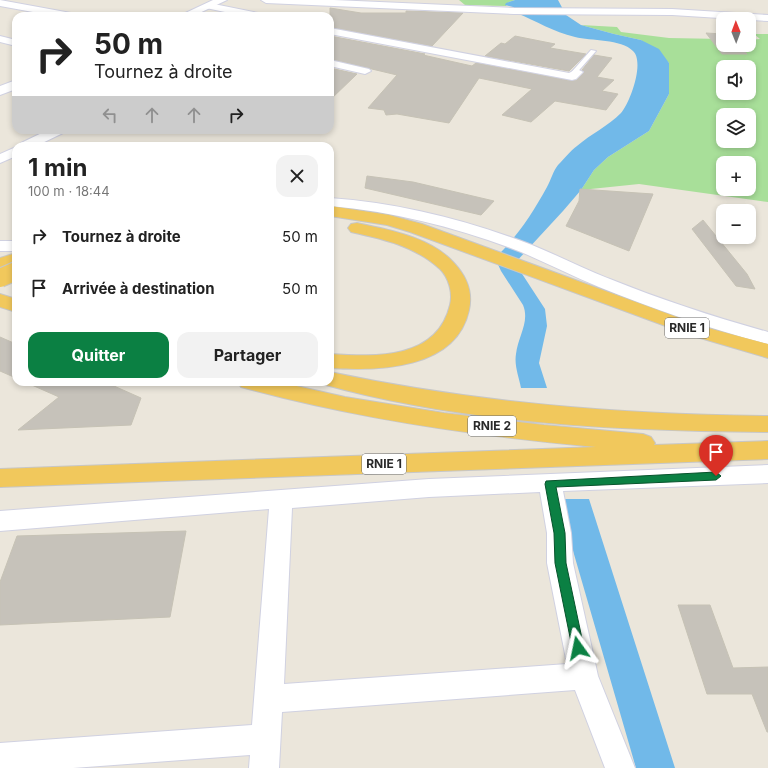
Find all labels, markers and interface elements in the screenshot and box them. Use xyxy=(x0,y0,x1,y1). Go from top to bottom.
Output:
north arrow xyxy=(716,12,756,52)
map controls xyxy=(716,12,756,244)
text: 50 m xyxy=(94,27,163,61)
icon: right xyxy=(28,28,80,80)
button: sound xyxy=(716,60,756,100)
text: Tournez à droite xyxy=(94,61,233,82)
icon: left xyxy=(99,104,121,126)
icon: ahead xyxy=(141,104,163,126)
icon: ahead xyxy=(183,104,205,126)
icon: right xyxy=(225,104,247,126)
button: layers xyxy=(716,108,756,148)
text: 1 min xyxy=(28,153,87,182)
button: close xyxy=(276,155,318,197)
button: + xyxy=(716,156,756,196)
text: 100 m · 18:44 xyxy=(28,183,110,199)
button: − xyxy=(716,204,756,244)
icon: right xyxy=(28,225,50,247)
text: Tournez à droite xyxy=(62,227,181,246)
text: 50 m xyxy=(282,227,318,246)
icon: arrive xyxy=(28,277,50,299)
text: Arrivée à destination xyxy=(62,279,215,298)
text: 50 m xyxy=(282,279,318,298)
road number: RNIE 1 xyxy=(665,318,709,338)
button: Quitter xyxy=(28,332,169,378)
button: Partager xyxy=(177,332,318,378)
road number: RNIE 2 xyxy=(468,416,516,436)
pin xyxy=(699,435,733,476)
icon: arrive xyxy=(705,441,727,463)
road number: RNIE 1 xyxy=(362,454,406,474)
position arrow xyxy=(557,627,599,669)

